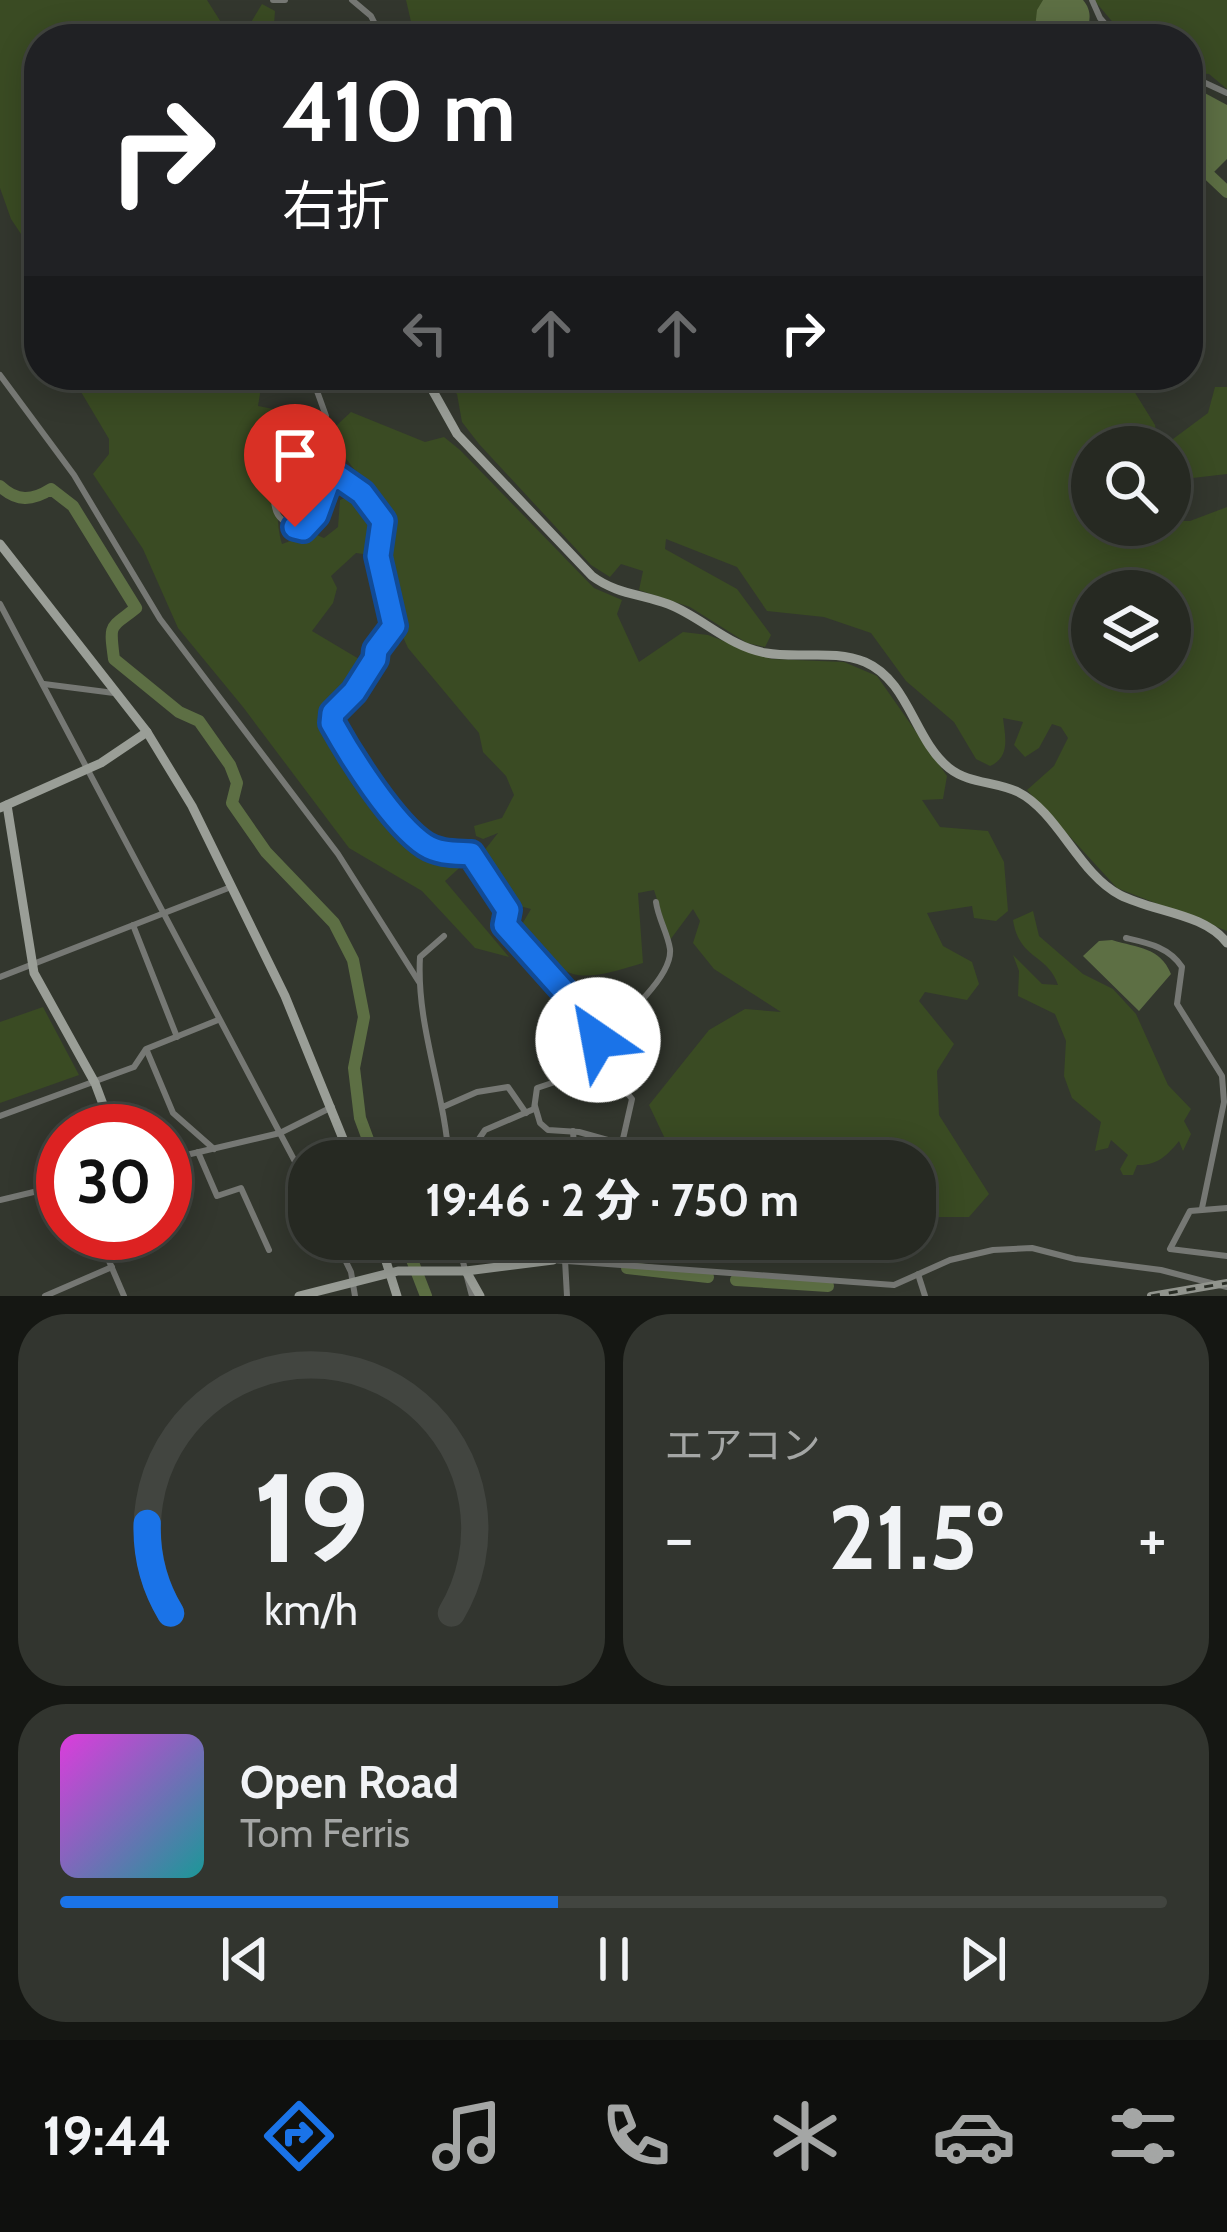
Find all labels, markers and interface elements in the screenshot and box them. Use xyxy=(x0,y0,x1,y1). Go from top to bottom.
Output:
text: 410 m xyxy=(282,60,516,162)
icon: right xyxy=(84,72,240,228)
text: 右折 xyxy=(282,173,390,239)
icon: left xyxy=(392,300,458,366)
icon: ahead xyxy=(518,300,584,366)
icon: ahead xyxy=(644,300,710,366)
icon: right xyxy=(770,300,836,366)
pin xyxy=(244,404,346,527)
icon: arrive xyxy=(262,422,328,488)
map controls xyxy=(1071,426,1191,690)
button: search xyxy=(1071,426,1191,546)
button: layers xyxy=(1071,570,1191,690)
position arrow xyxy=(535,977,661,1103)
speed limit sign: 30 xyxy=(36,1104,192,1260)
text: 19:46 · 2 分 · 750 m xyxy=(425,1173,799,1227)
text: エアコン xyxy=(665,1421,821,1469)
text: 19 xyxy=(253,1442,369,1593)
text: 21.5° xyxy=(828,1482,1003,1592)
text: − xyxy=(665,1497,694,1578)
text: + xyxy=(1138,1497,1167,1578)
text: km/h xyxy=(264,1584,358,1636)
text: Open Road xyxy=(240,1755,459,1809)
text: Tom Ferris xyxy=(240,1809,410,1857)
icon: previous xyxy=(212,1926,278,1992)
icon: pause xyxy=(581,1926,647,1992)
icon: next xyxy=(950,1926,1016,1992)
icon: directions xyxy=(257,2094,341,2178)
icon: music xyxy=(425,2094,509,2178)
icon: phone xyxy=(594,2094,678,2178)
icon: climate xyxy=(763,2094,847,2178)
icon: car xyxy=(932,2094,1016,2178)
icon: filters xyxy=(1101,2094,1185,2178)
text: 19:44 xyxy=(42,2103,172,2169)

